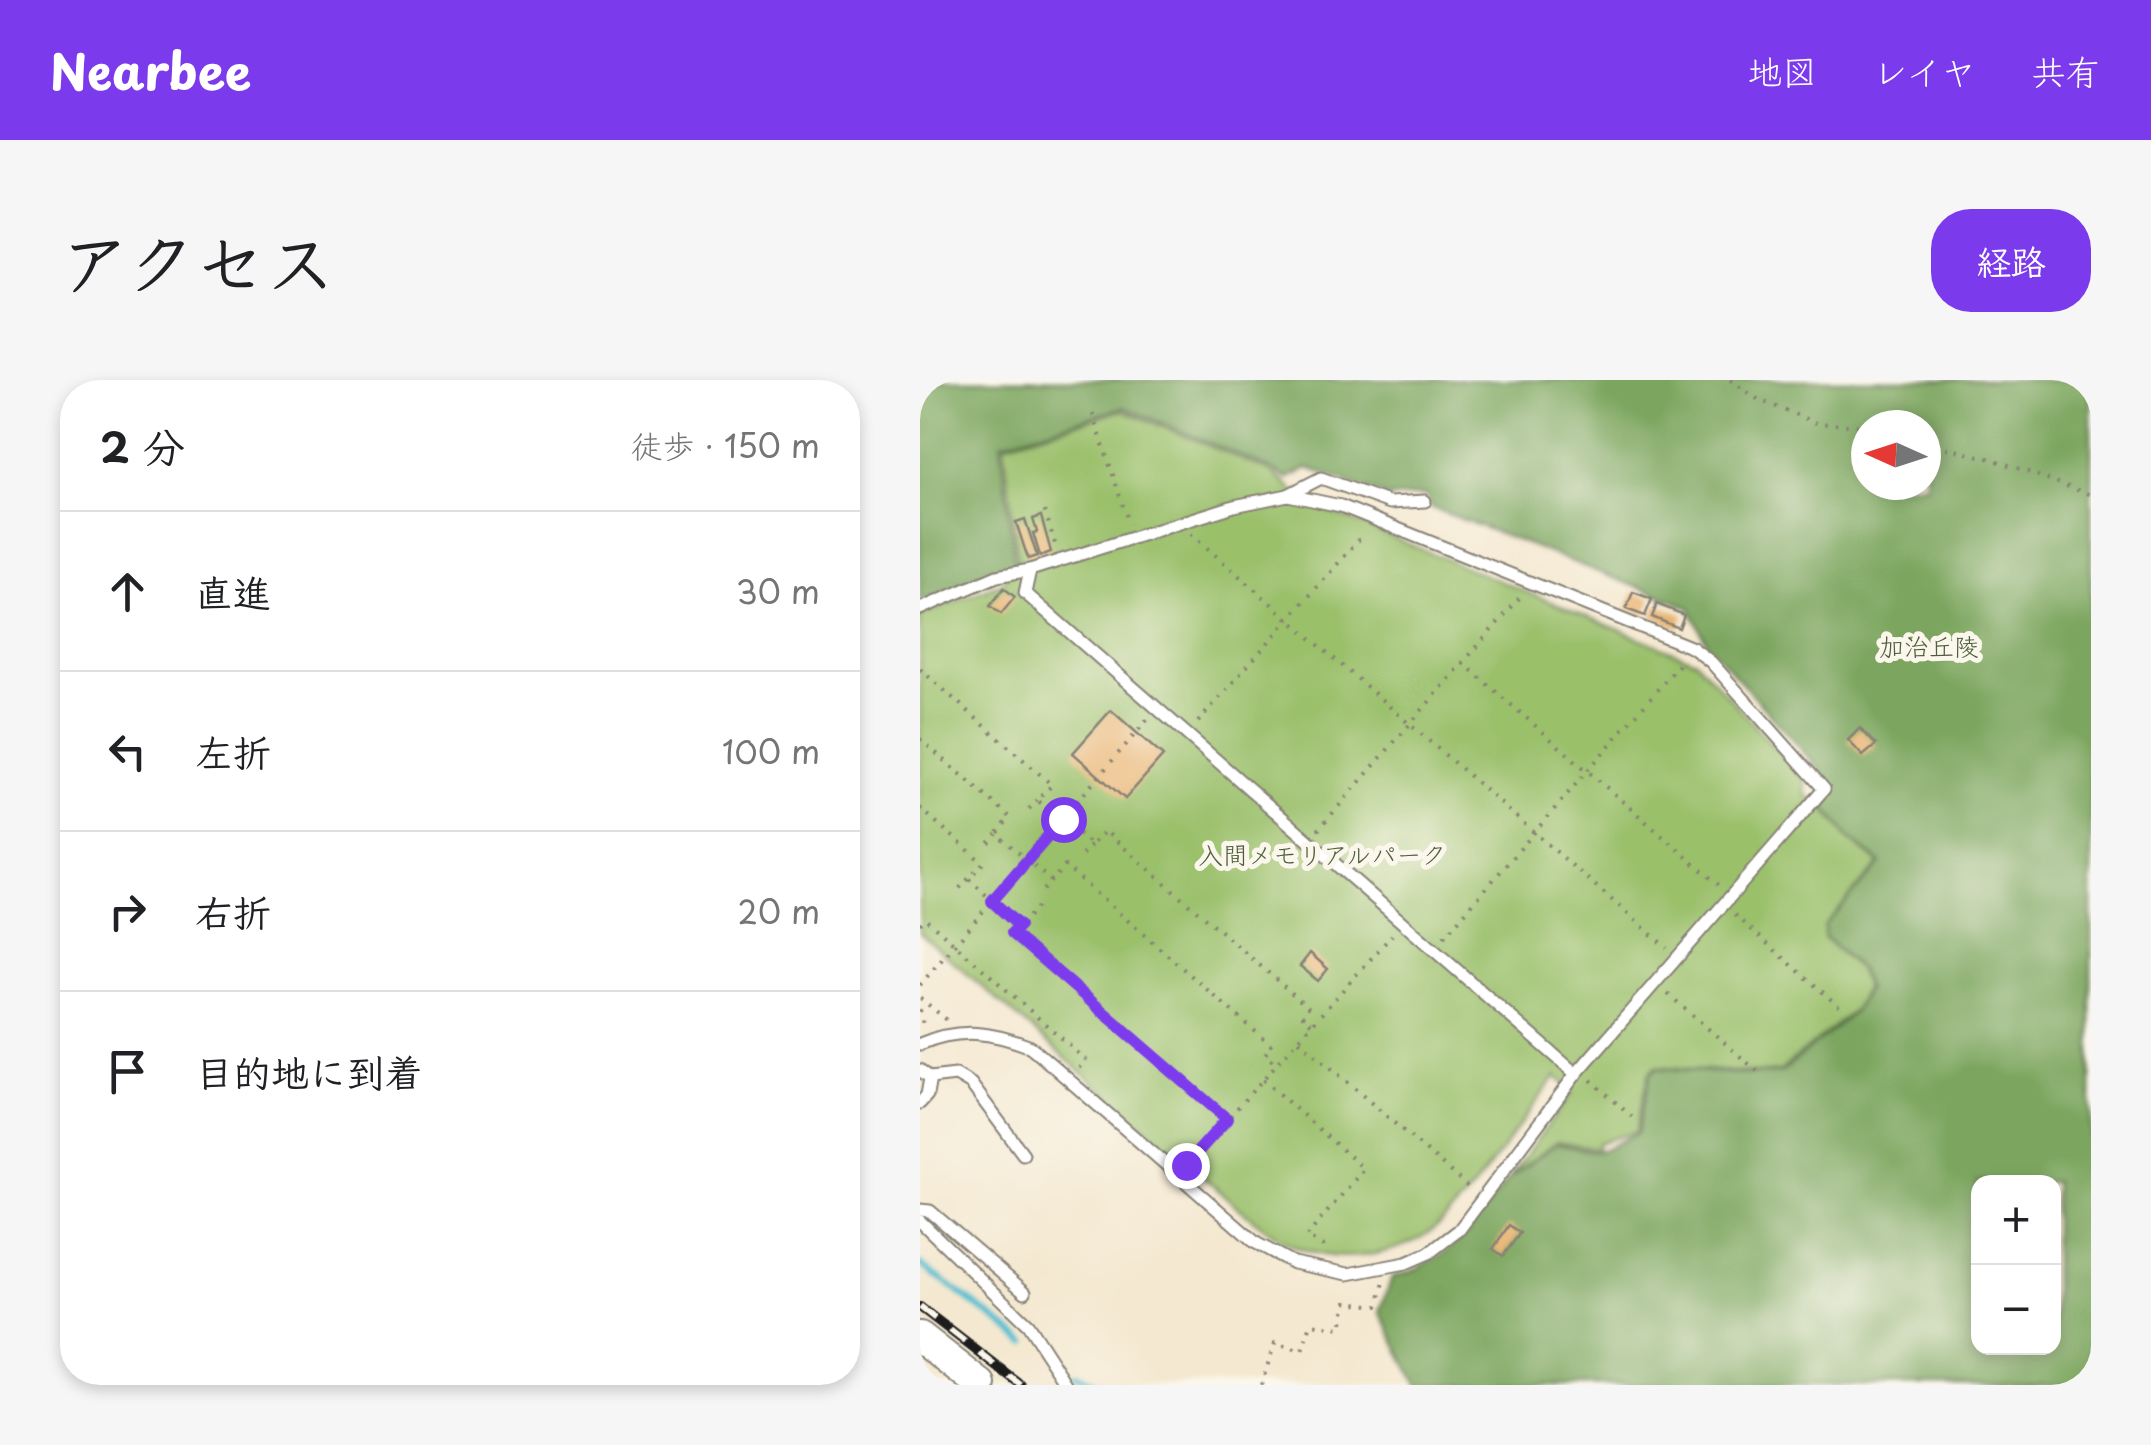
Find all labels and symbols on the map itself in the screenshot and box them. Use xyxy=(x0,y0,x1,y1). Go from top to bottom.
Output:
north arrow xyxy=(1851,410,1941,500)
park label: 加治丘陵 xyxy=(1879,627,1979,665)
route start xyxy=(1041,797,1087,843)
park label: 入間メモリアルパーク xyxy=(1198,835,1446,873)
route end xyxy=(1164,1143,1210,1189)

